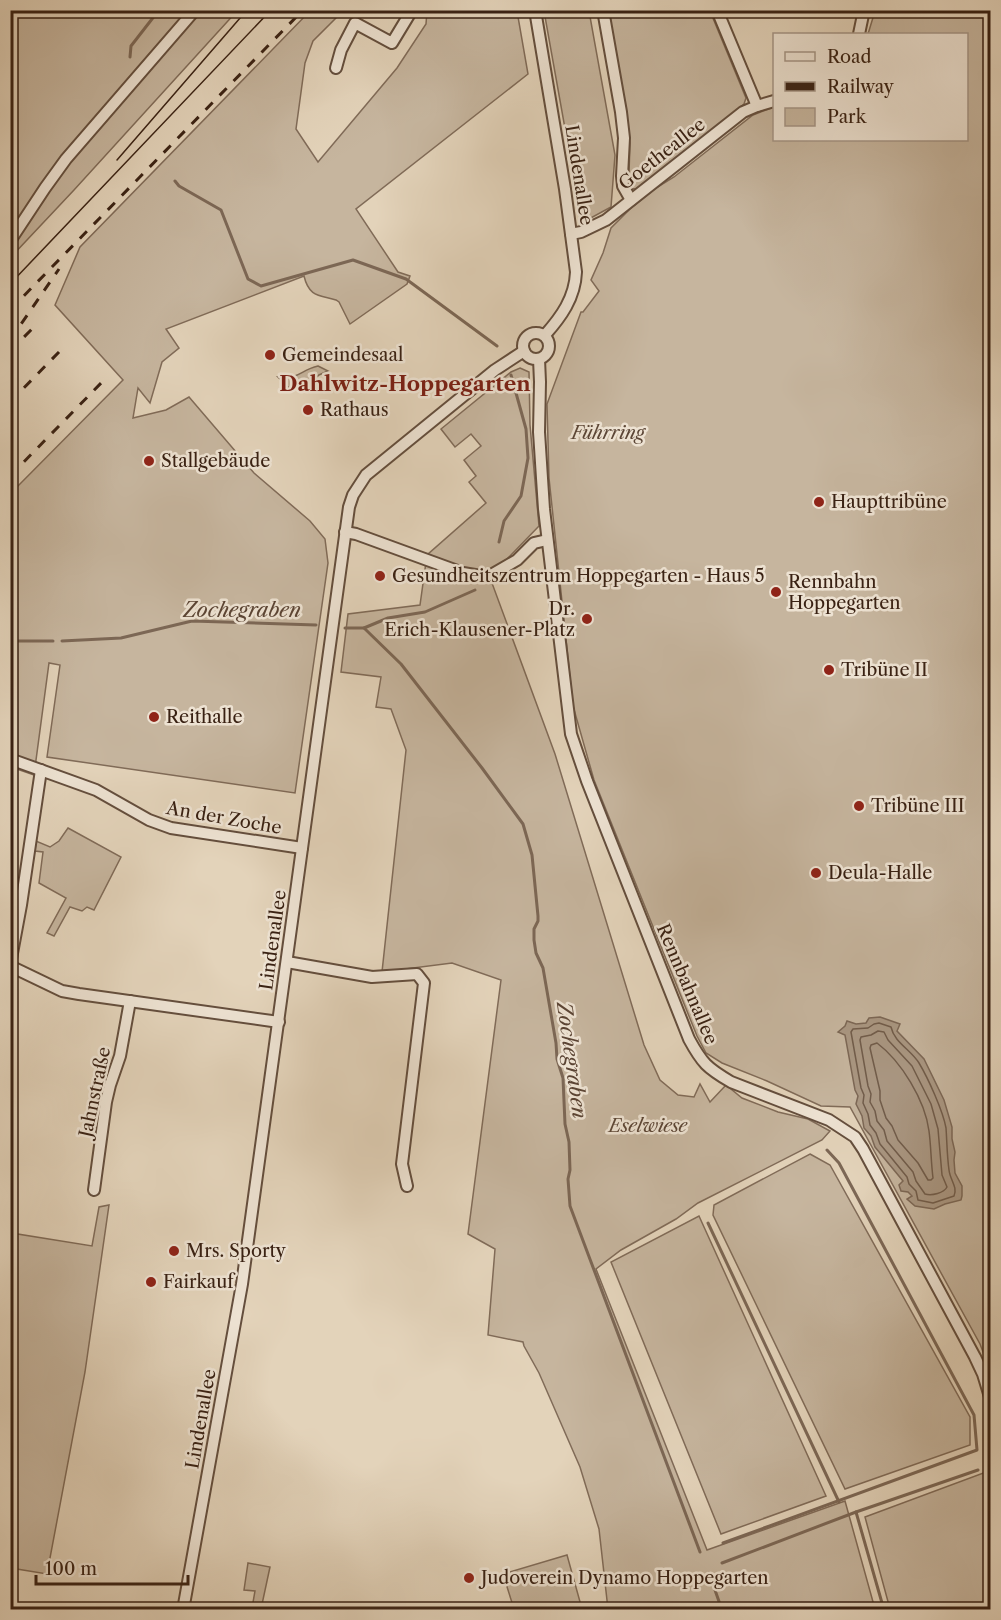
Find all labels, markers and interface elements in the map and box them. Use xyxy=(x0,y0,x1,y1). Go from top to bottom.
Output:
legend xyxy=(773,33,968,141)
text: Road xyxy=(827,46,872,68)
text: Railway xyxy=(827,76,895,98)
text: Park xyxy=(827,106,868,128)
street label: Goetheallee xyxy=(614,113,710,195)
street label: Lindenallee xyxy=(560,123,598,227)
place label: Gemeindesaal xyxy=(282,344,403,366)
marker: Gemeindesaal xyxy=(263,348,277,362)
district label: Dahlwitz-Hoppegarten xyxy=(279,371,531,396)
place label: Rathaus xyxy=(320,399,389,421)
marker: Rathaus xyxy=(301,403,315,417)
park label: Führring xyxy=(569,422,647,444)
place label: Stallgebäude xyxy=(161,450,270,472)
marker: Stallgebäude xyxy=(142,454,156,468)
place label: Haupttribüne xyxy=(831,491,947,513)
marker: Haupttribüne xyxy=(812,495,826,509)
place label: Gesundheitszentrum Hoppegarten - Haus 5 xyxy=(392,565,765,587)
marker: Gesundheitszentrum Hoppegarten - Haus 5 xyxy=(373,569,387,583)
place label: Rennbahn Hoppegarten xyxy=(788,571,901,614)
marker: Rennbahn Hoppegarten xyxy=(769,585,783,599)
water label: Zochegraben xyxy=(182,598,301,622)
place label: Dr. Erich-Klausener-Platz xyxy=(384,598,575,641)
marker: Dr. Erich-Klausener-Platz xyxy=(580,612,594,626)
place label: Tribüne II xyxy=(841,659,928,681)
marker: Tribüne II xyxy=(822,663,836,677)
place label: Reithalle xyxy=(166,706,243,728)
marker: Reithalle xyxy=(147,710,161,724)
place label: Tribüne III xyxy=(871,795,965,817)
street label: An der Zoche xyxy=(164,797,283,839)
marker: Tribüne III xyxy=(852,799,866,813)
place label: Deula-Halle xyxy=(828,862,932,884)
marker: Deula-Halle xyxy=(809,866,823,880)
street label: Lindenallee xyxy=(255,888,291,992)
street label: Rennbahnallee xyxy=(652,920,722,1048)
water label: Zochegraben xyxy=(552,999,592,1120)
street label: Jahnstraße xyxy=(74,1045,115,1142)
park label: Eselwiese xyxy=(607,1115,689,1137)
place label: Mrs. Sporty xyxy=(186,1240,287,1262)
marker: Mrs. Sporty xyxy=(167,1244,181,1258)
place label: Fairkauf xyxy=(163,1271,236,1293)
marker: Fairkauf xyxy=(144,1275,158,1289)
street label: Lindenallee xyxy=(181,1367,221,1471)
scale bar xyxy=(36,1548,188,1586)
text: 100 m xyxy=(45,1558,97,1580)
place label: Judoverein Dynamo Hoppegarten xyxy=(478,1567,769,1589)
marker: Judoverein Dynamo Hoppegarten xyxy=(462,1571,476,1585)

